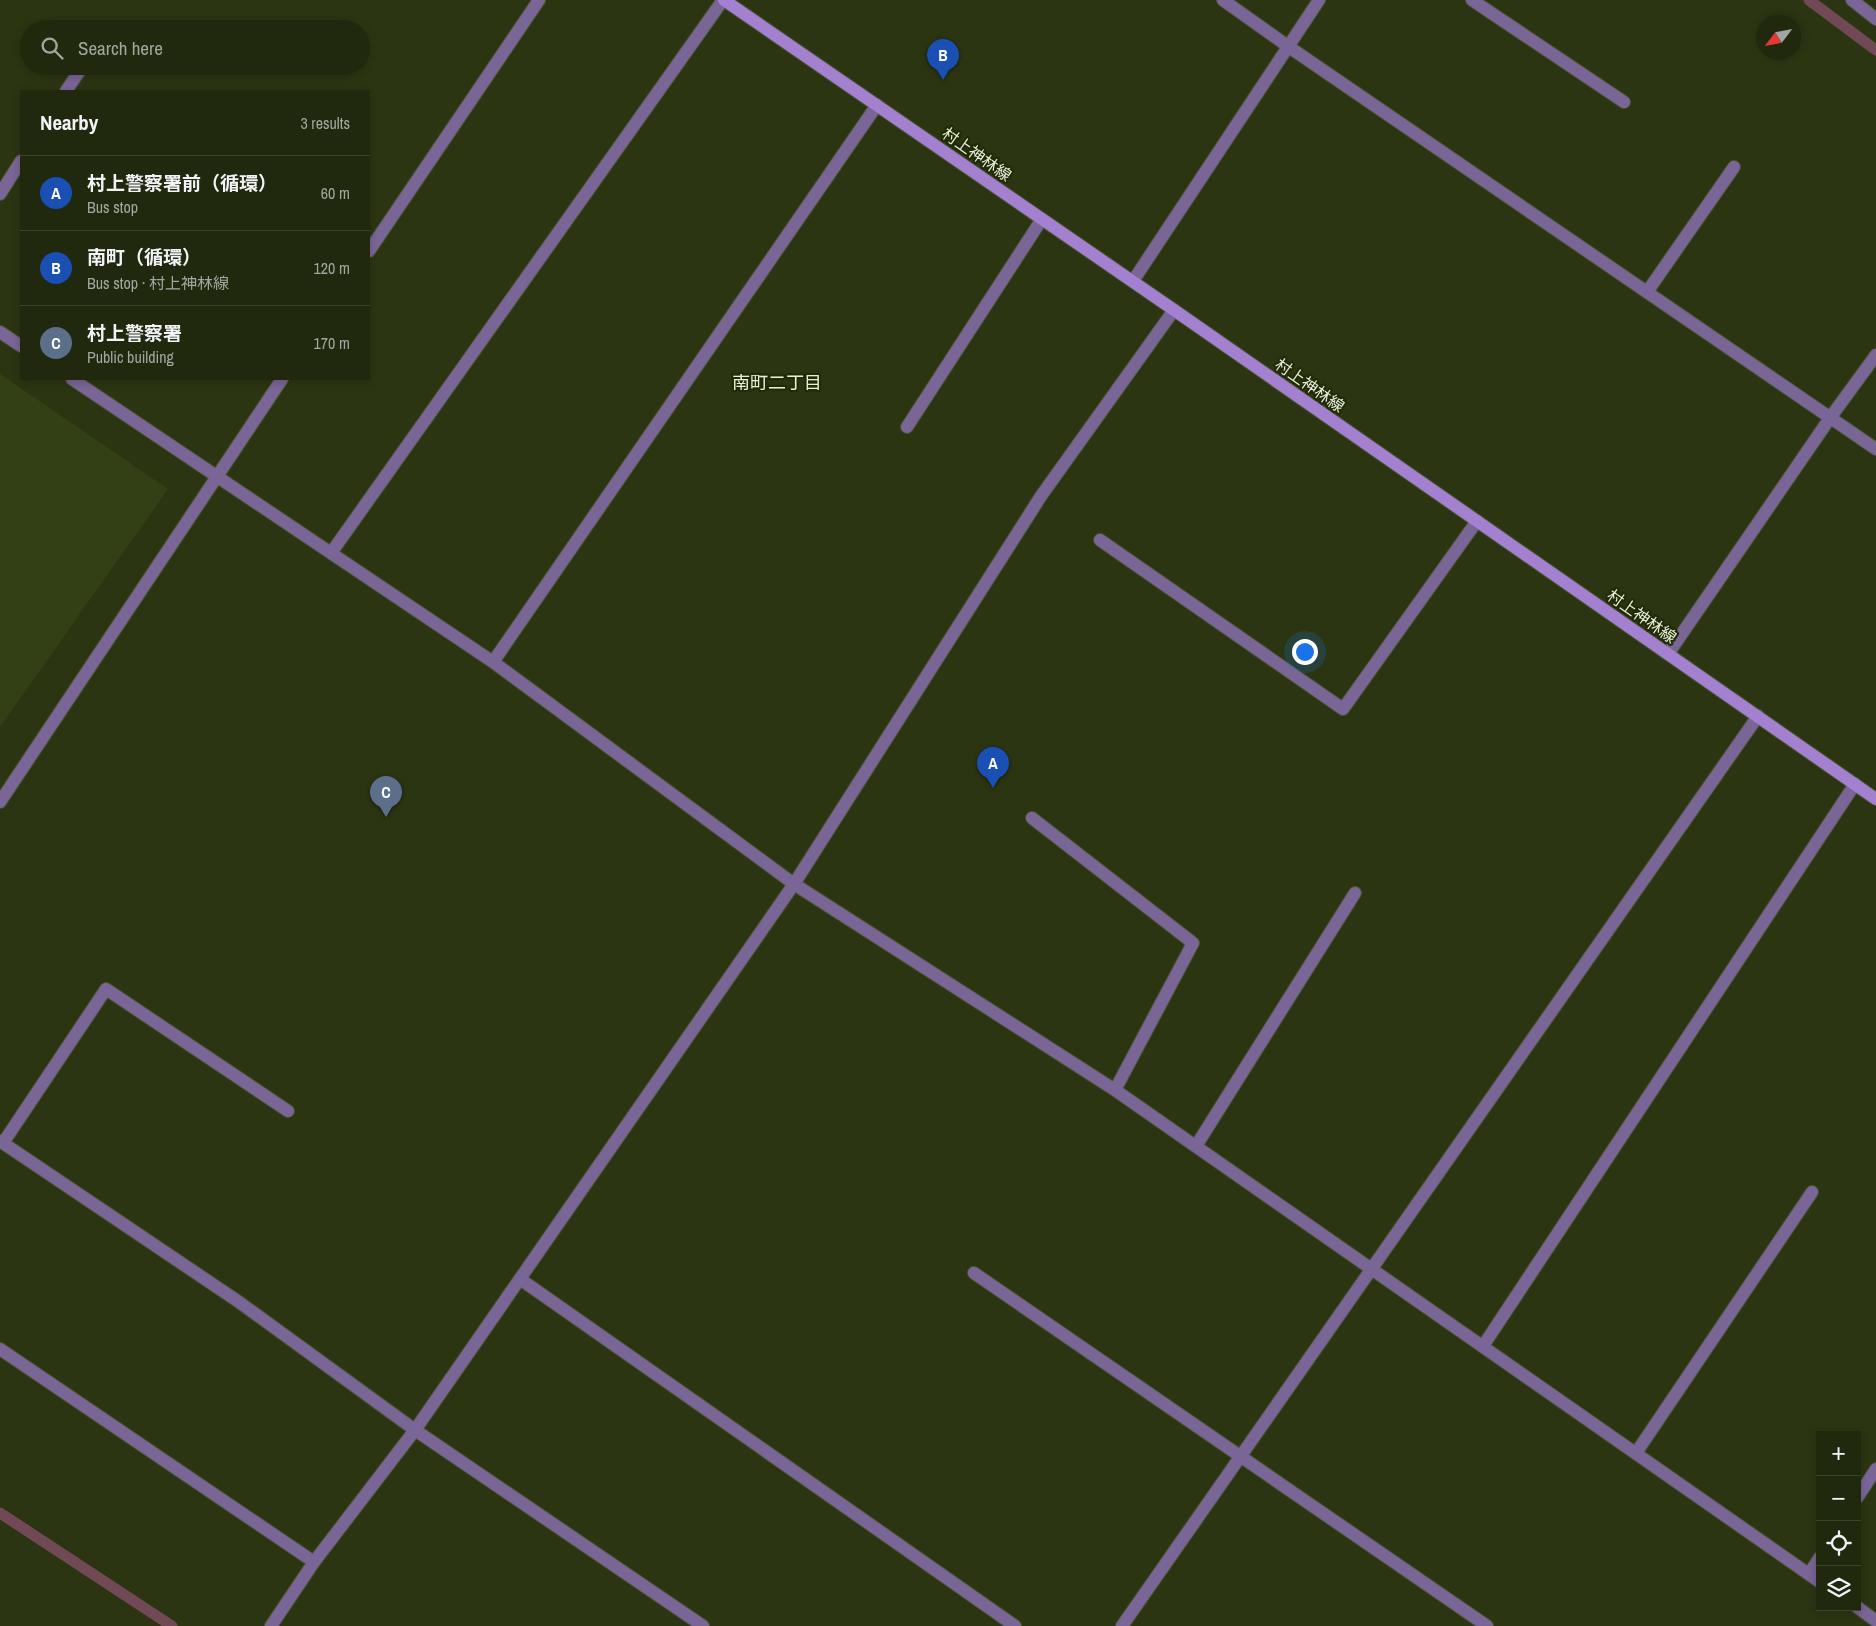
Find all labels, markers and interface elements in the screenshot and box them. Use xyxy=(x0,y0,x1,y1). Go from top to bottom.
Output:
north arrow xyxy=(1756,15,1801,60)
search box xyxy=(20,20,370,75)
icon: search xyxy=(38,34,66,62)
text: Search here xyxy=(78,35,163,61)
pin: B xyxy=(927,39,959,80)
text: Nearby xyxy=(40,108,98,137)
text: 3 results xyxy=(300,112,350,134)
street label: 村上神林線 xyxy=(938,122,1016,186)
text: 村上警察署前（循環） xyxy=(87,170,277,196)
text: A xyxy=(51,182,61,204)
text: 60 m xyxy=(321,182,350,204)
text: Bus stop xyxy=(87,196,138,218)
text: 南町（循環） xyxy=(87,244,201,270)
text: B xyxy=(51,257,61,279)
text: 120 m xyxy=(314,257,350,279)
text: Bus stop · 村上神林線 xyxy=(87,272,229,294)
text: 村上警察署 xyxy=(87,320,182,346)
text: C xyxy=(51,332,61,354)
text: 170 m xyxy=(314,332,350,354)
text: Public building xyxy=(87,346,174,368)
street label: 村上神林線 xyxy=(1271,353,1349,417)
district label: 南町二丁目 xyxy=(732,370,822,395)
street label: 村上神林線 xyxy=(1603,584,1681,648)
your location xyxy=(1292,639,1318,665)
pin: A xyxy=(977,747,1009,788)
pin: C xyxy=(370,776,402,817)
map controls xyxy=(1816,1431,1861,1611)
button: + xyxy=(1816,1431,1861,1476)
button: − xyxy=(1816,1476,1861,1521)
button: locate xyxy=(1816,1521,1861,1566)
button: layers xyxy=(1816,1566,1861,1611)

